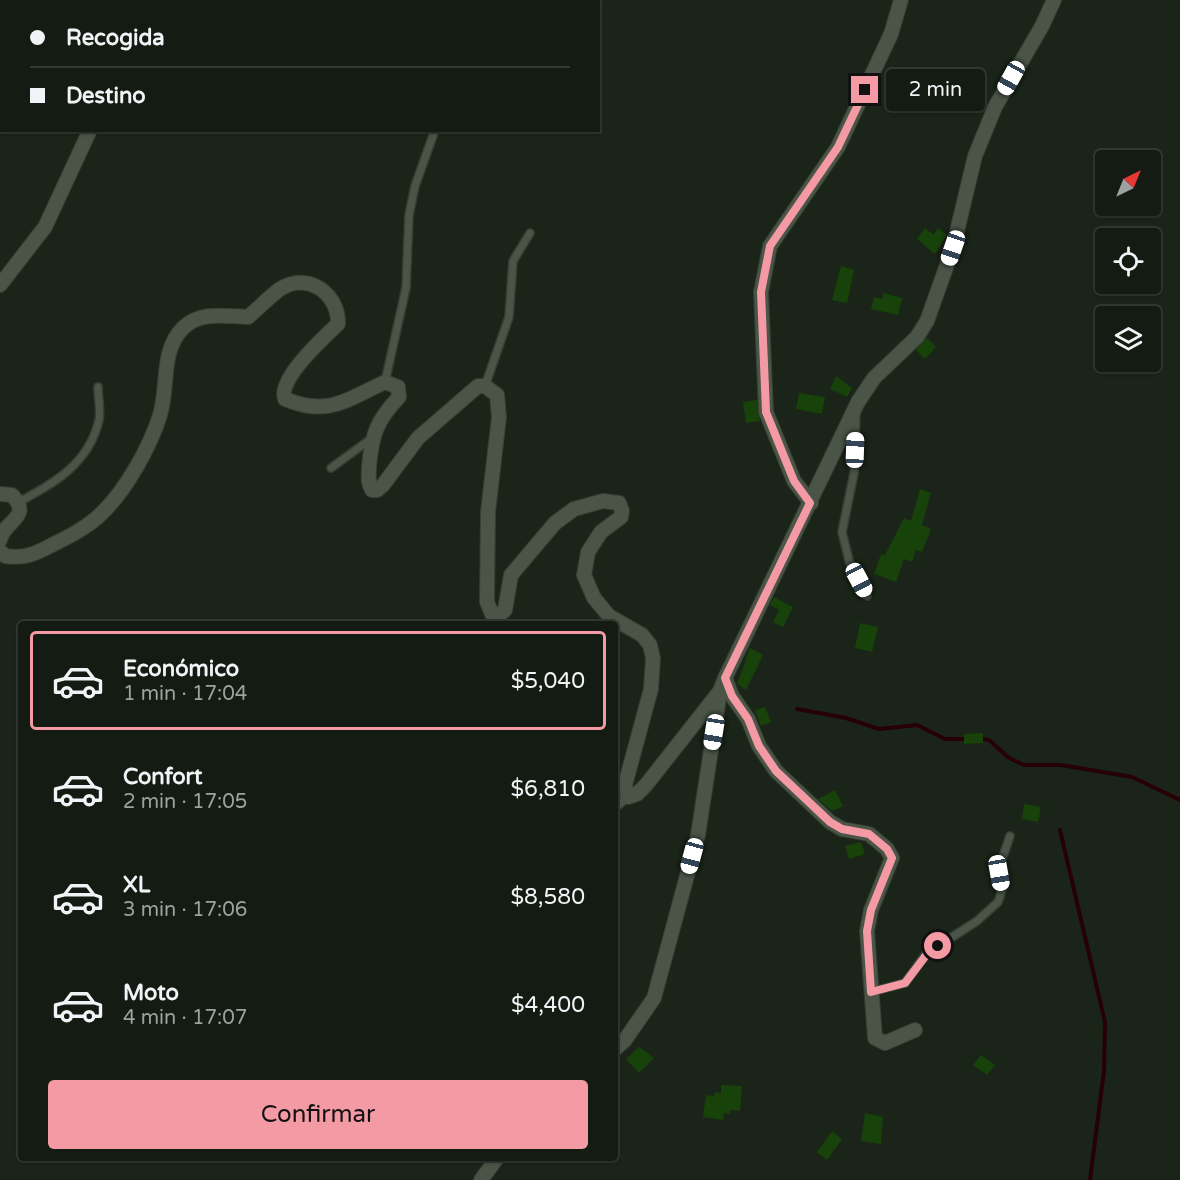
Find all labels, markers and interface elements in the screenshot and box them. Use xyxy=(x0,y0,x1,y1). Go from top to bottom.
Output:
text: Recogida xyxy=(66,25,165,51)
car xyxy=(994,58,1028,98)
callout: 2 min xyxy=(886,69,985,111)
route end xyxy=(851,76,878,103)
text: 2 min xyxy=(909,78,962,102)
text: Destino xyxy=(66,83,146,109)
north arrow xyxy=(1095,150,1161,216)
map controls xyxy=(1095,150,1161,372)
car xyxy=(939,228,967,268)
button: locate xyxy=(1095,228,1161,294)
button: layers xyxy=(1095,306,1161,372)
car xyxy=(845,432,865,468)
car xyxy=(843,560,875,600)
icon: car xyxy=(51,654,105,708)
text: Económico xyxy=(123,656,239,682)
text: $5,040 xyxy=(511,668,585,694)
text: 1 min · 17:04 xyxy=(123,682,247,706)
car xyxy=(702,713,726,751)
icon: car xyxy=(51,762,105,816)
text: Confort xyxy=(123,764,202,790)
text: $6,810 xyxy=(511,776,585,802)
text: 2 min · 17:05 xyxy=(123,790,247,814)
car xyxy=(679,836,705,876)
car xyxy=(987,854,1011,892)
icon: car xyxy=(51,870,105,924)
text: XL xyxy=(123,872,150,898)
text: $8,580 xyxy=(510,884,585,910)
text: 3 min · 17:06 xyxy=(123,898,247,922)
route start xyxy=(924,932,951,959)
icon: car xyxy=(51,978,105,1032)
text: Moto xyxy=(123,980,179,1006)
text: $4,400 xyxy=(511,992,585,1018)
text: 4 min · 17:07 xyxy=(123,1006,247,1030)
button: Confirmar xyxy=(48,1080,588,1149)

